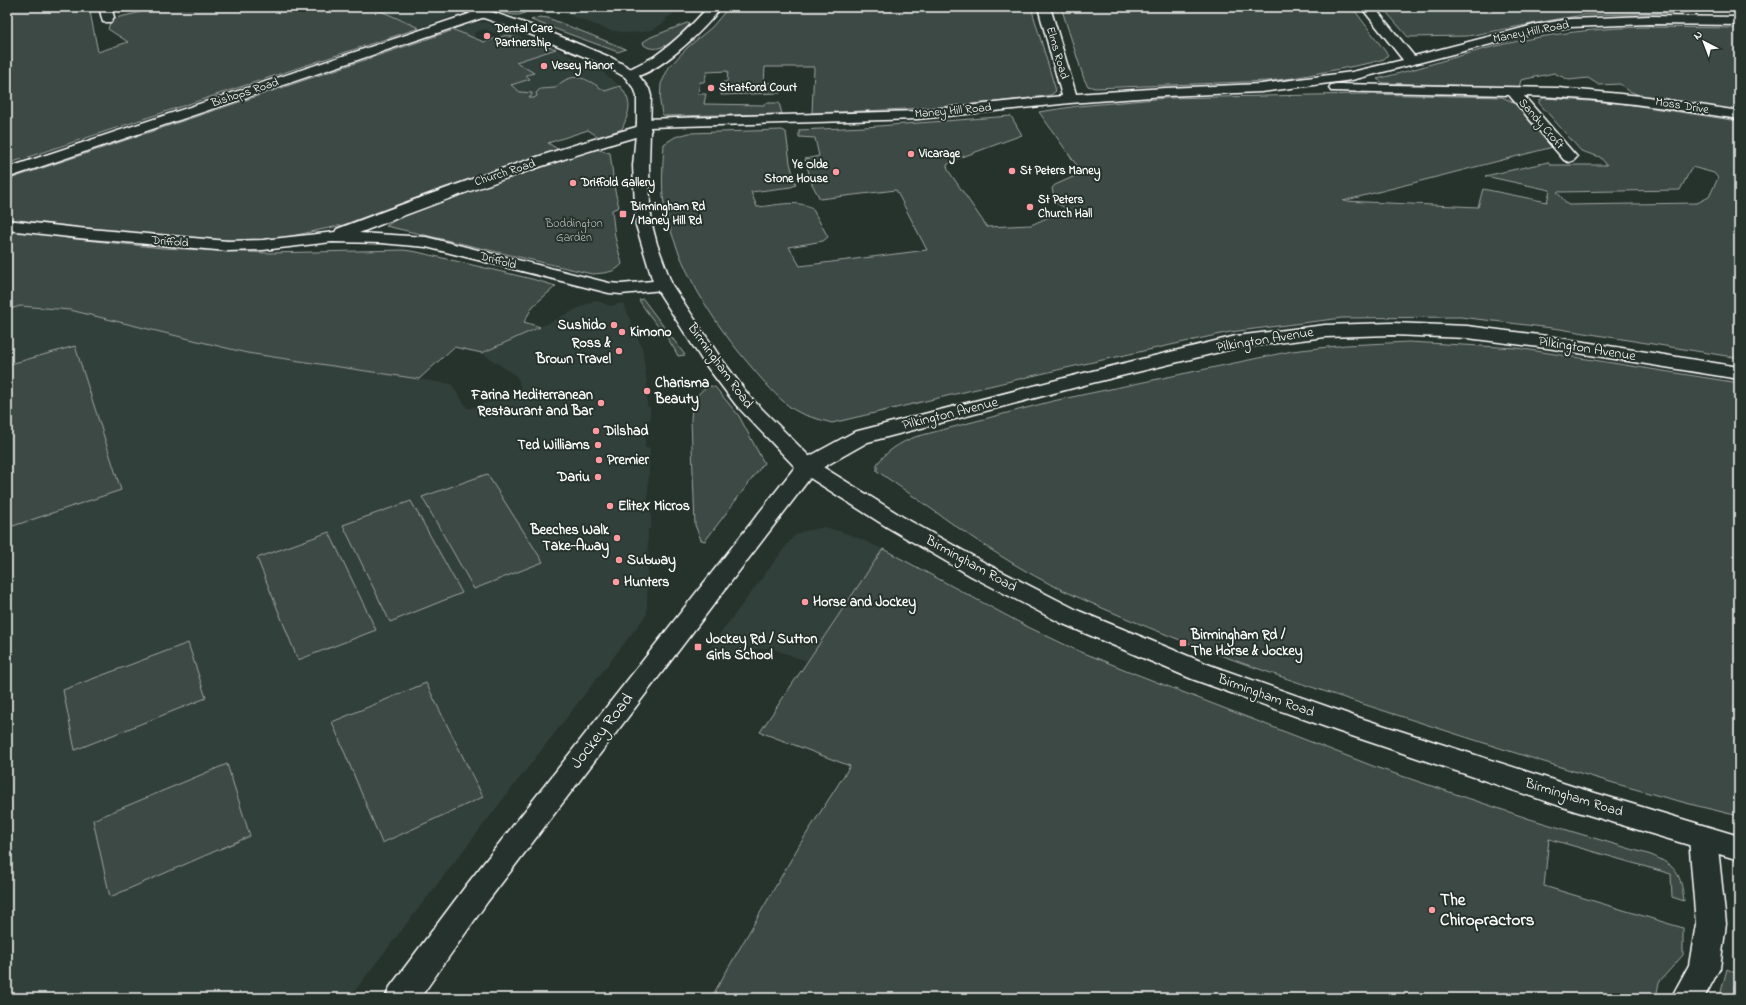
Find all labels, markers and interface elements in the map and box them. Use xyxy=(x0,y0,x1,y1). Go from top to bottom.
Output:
street label: Maney Hill Road xyxy=(1491,16,1571,49)
place label: Dental Care Partnership xyxy=(494,20,553,52)
north arrow xyxy=(1684,22,1724,62)
street label: Elms Road xyxy=(1041,25,1073,82)
text: N xyxy=(1690,27,1706,44)
marker: Dental Care Partnership xyxy=(482,31,492,41)
place label: Vesey Manor xyxy=(551,57,614,77)
marker: Vesey Manor xyxy=(539,61,549,71)
street label: Bishops Road xyxy=(208,74,281,113)
place label: Stratford Court xyxy=(719,79,798,97)
marker: Stratford Court xyxy=(706,83,716,93)
street label: Moss Drive xyxy=(1654,93,1711,119)
street label: Sandy Croft xyxy=(1513,95,1568,154)
street label: Maney Hill Road xyxy=(914,99,992,124)
place label: Vicarage xyxy=(918,145,961,165)
marker: Vicarage xyxy=(906,149,916,159)
street label: Church Road xyxy=(472,155,538,191)
place label: Ye Olde Stone House xyxy=(764,156,829,188)
place label: St Peters Maney xyxy=(1020,162,1101,182)
marker: St Peters Maney xyxy=(1007,166,1017,176)
marker: Ye Olde Stone House xyxy=(831,167,841,177)
place label: Driffold Gallery xyxy=(580,174,655,194)
marker: Driffold Gallery xyxy=(568,178,578,188)
place label: St Peters Church Hall xyxy=(1038,191,1092,223)
place label: Birmingham Rd / Maney Hill Rd xyxy=(630,198,705,232)
marker: St Peters Church Hall xyxy=(1025,202,1035,212)
marker: Birmingham Rd / Maney Hill Rd xyxy=(618,209,628,219)
park label: Boddington Garden xyxy=(544,215,603,247)
street label: Driffold xyxy=(150,231,190,253)
street label: Driffold xyxy=(477,247,519,275)
place label: Sushido xyxy=(558,315,606,336)
street label: Birmingham Road xyxy=(680,318,758,414)
marker: Sushido xyxy=(609,320,619,330)
place label: Kimono xyxy=(630,322,672,343)
street label: Pilkington Avenue xyxy=(1215,322,1316,359)
marker: Kimono xyxy=(617,327,627,337)
street label: Pilkington Avenue xyxy=(1537,331,1638,368)
place label: Ross & Brown Travel xyxy=(535,333,612,370)
marker: Ross & Brown Travel xyxy=(614,346,624,356)
place label: Charisma Beauty xyxy=(654,373,710,412)
place label: Farina Mediterranean Restaurant and Bar xyxy=(471,385,594,422)
marker: Charisma Beauty xyxy=(642,386,652,396)
street label: Pilkington Avenue xyxy=(900,392,1001,437)
marker: Farina Mediterranean Restaurant and Bar xyxy=(596,398,606,408)
place label: Dilshad xyxy=(603,421,648,442)
marker: Dilshad xyxy=(591,426,601,436)
place label: Ted Williams xyxy=(517,435,590,456)
marker: Ted Williams xyxy=(593,440,603,450)
place label: Premier xyxy=(607,450,650,471)
marker: Premier xyxy=(594,455,604,465)
place label: Dariu xyxy=(556,467,590,488)
marker: Dariu xyxy=(593,472,603,482)
place label: EliteX Micros xyxy=(618,496,690,517)
marker: EliteX Micros xyxy=(605,501,615,511)
place label: Beeches Walk Take-Away xyxy=(529,520,610,559)
street label: Birmingham Road xyxy=(920,530,1021,599)
marker: Beeches Walk Take-Away xyxy=(612,533,622,543)
place label: Subway xyxy=(627,550,676,573)
marker: Subway xyxy=(614,555,624,565)
place label: Hunters xyxy=(624,572,669,593)
marker: Hunters xyxy=(611,577,621,587)
place label: Horse and Jockey xyxy=(813,592,916,615)
marker: Horse and Jockey xyxy=(800,597,810,607)
place label: Birmingham Rd / The Horse & Jockey xyxy=(1190,625,1303,664)
place label: Jockey Rd / Sutton Girls School xyxy=(706,629,818,666)
marker: Birmingham Rd / The Horse & Jockey xyxy=(1178,638,1188,648)
marker: Jockey Rd / Sutton Girls School xyxy=(693,642,703,652)
street label: Birmingham Road xyxy=(1214,668,1317,724)
street label: Jockey Road xyxy=(564,687,641,775)
street label: Birmingham Road xyxy=(1521,773,1626,824)
place label: The Chiropractors xyxy=(1440,888,1535,933)
marker: The Chiropractors xyxy=(1427,905,1437,915)

